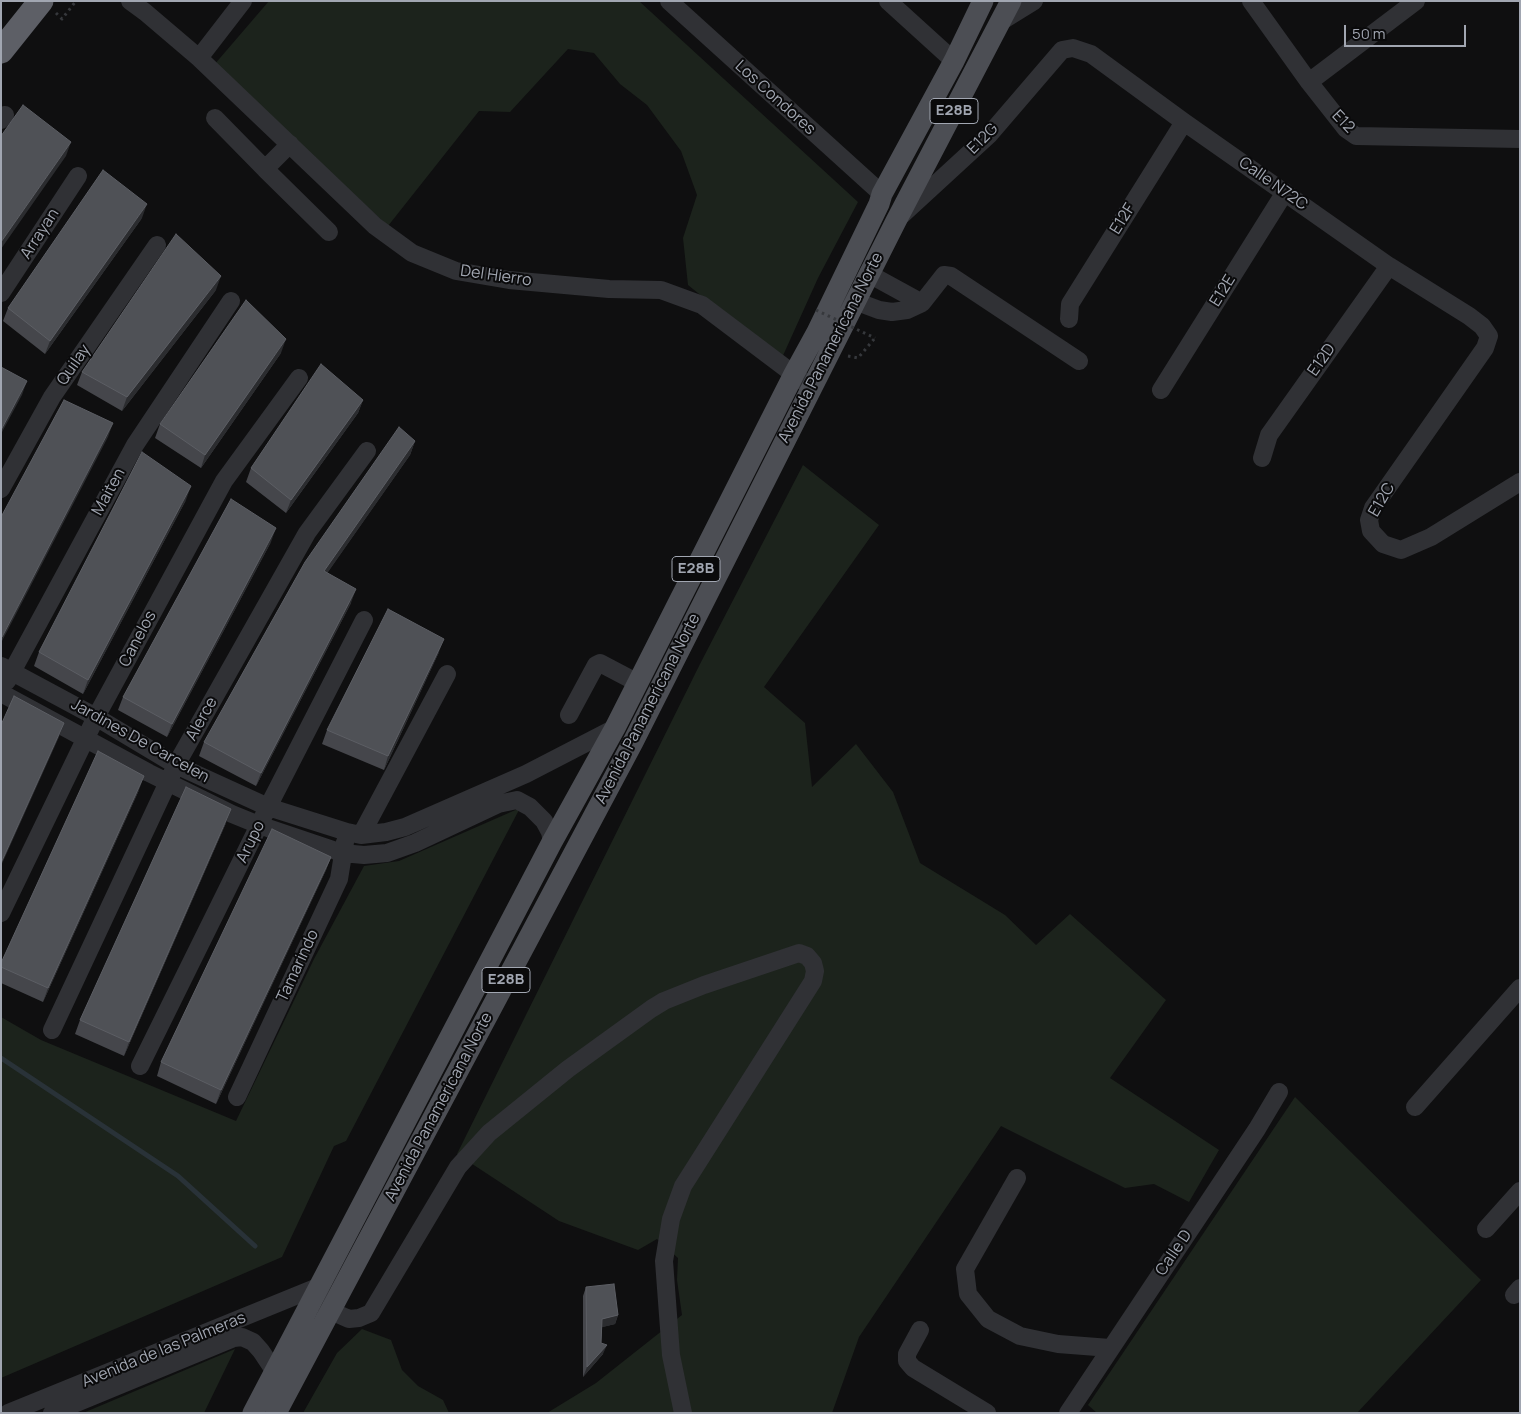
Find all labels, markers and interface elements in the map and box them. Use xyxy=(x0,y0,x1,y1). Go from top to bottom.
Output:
scale bar xyxy=(1346,15,1468,47)
text: 50 m xyxy=(1352,23,1386,44)
street label: Los Condores xyxy=(731,57,819,139)
road number: E28B xyxy=(930,98,978,124)
street label: E12 xyxy=(1328,107,1358,137)
street label: E12G xyxy=(964,120,1002,158)
street label: Calle N72C xyxy=(1235,153,1311,215)
street label: E12F xyxy=(1106,200,1140,238)
street label: Arrayan xyxy=(17,205,63,263)
street label: Avenida Panamericana Norte xyxy=(775,250,887,446)
street label: Del Hierro xyxy=(459,261,533,291)
street label: E12E xyxy=(1206,272,1240,310)
street label: E12D xyxy=(1304,340,1340,380)
street label: Quilay xyxy=(53,341,95,389)
street label: Maiten xyxy=(88,465,130,519)
street label: E12C xyxy=(1365,480,1399,520)
road number: E28B xyxy=(672,556,720,582)
street label: Canelos xyxy=(115,608,161,670)
street label: Avenida Panamericana Norte xyxy=(592,611,704,807)
street label: Alerce xyxy=(182,694,222,744)
street label: Jardines De Carcelen xyxy=(68,695,212,787)
street label: Arupo xyxy=(233,818,269,866)
street label: Tamarindo xyxy=(273,927,323,1005)
road number: E28B xyxy=(482,968,530,992)
street label: Avenida Panamericana Norte xyxy=(381,1009,497,1205)
street label: Calle D xyxy=(1152,1226,1196,1280)
street label: Avenida de las Palmeras xyxy=(79,1308,249,1392)

